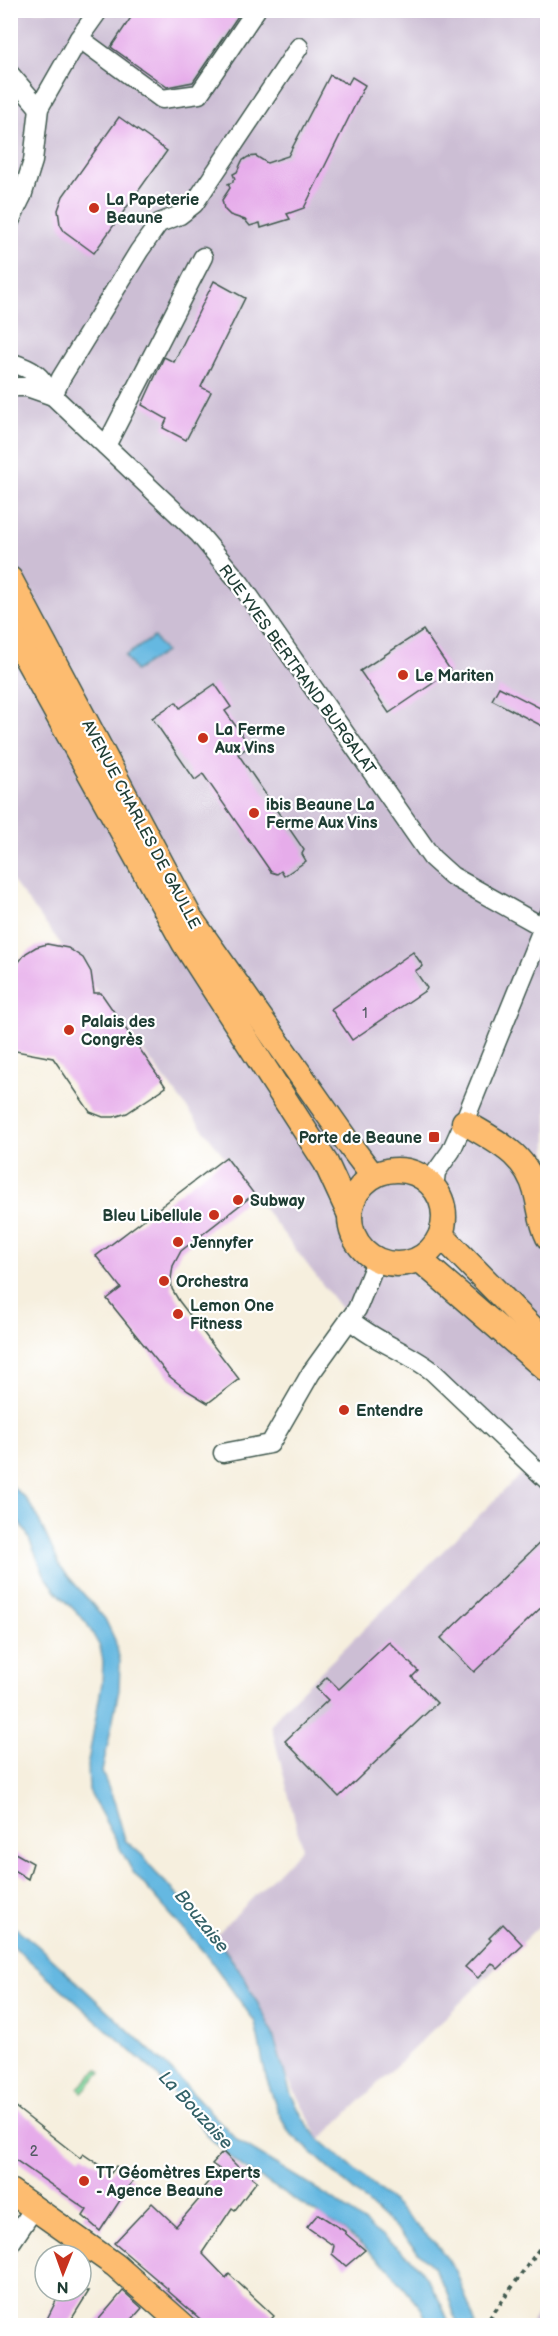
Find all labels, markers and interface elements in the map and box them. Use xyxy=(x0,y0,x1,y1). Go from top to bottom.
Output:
place label: La Papeterie Beaune xyxy=(106,191,199,228)
marker: La Papeterie Beaune xyxy=(87,201,101,215)
street label: RUE YVES BERTRAND BURGALAT xyxy=(214,561,380,779)
place label: Le Mariten xyxy=(415,667,494,686)
marker: Le Mariten xyxy=(396,668,410,682)
street label: AVENUE CHARLES DE GAULLE xyxy=(77,717,204,932)
place label: La Ferme Aux Vins xyxy=(214,721,285,758)
marker: La Ferme Aux Vins xyxy=(196,731,210,745)
place label: ibis Beaune La Ferme Aux Vins xyxy=(266,796,378,833)
marker: ibis Beaune La Ferme Aux Vins xyxy=(247,806,261,820)
house number: 1 xyxy=(362,1005,368,1022)
place label: Palais des Congrès xyxy=(81,1013,155,1050)
marker: Palais des Congrès xyxy=(62,1023,76,1037)
place label: Porte de Beaune xyxy=(299,1129,422,1148)
marker: Porte de Beaune xyxy=(427,1130,441,1144)
place label: Subway xyxy=(250,1192,306,1211)
marker: Subway xyxy=(231,1193,245,1207)
place label: Bleu Libellule xyxy=(102,1207,202,1226)
marker: Bleu Libellule xyxy=(207,1208,221,1222)
place label: Jennyfer xyxy=(190,1234,254,1253)
marker: Jennyfer xyxy=(171,1235,185,1249)
place label: Orchestra xyxy=(176,1273,249,1292)
marker: Orchestra xyxy=(157,1274,171,1288)
place label: Lemon One Fitness xyxy=(190,1297,274,1334)
marker: Lemon One Fitness xyxy=(171,1307,185,1321)
place label: Entendre xyxy=(356,1402,423,1421)
marker: Entendre xyxy=(337,1403,351,1417)
water label: Bouzaise xyxy=(170,1886,233,1957)
water label: La Bouzaise xyxy=(154,2067,237,2154)
house number: 2 xyxy=(30,2143,39,2160)
place label: TT Géomètres Experts - Agence Beaune xyxy=(96,2164,260,2201)
marker: TT Géomètres Experts - Agence Beaune xyxy=(77,2174,91,2188)
north arrow xyxy=(33,2243,93,2303)
text: N xyxy=(57,2277,69,2296)

